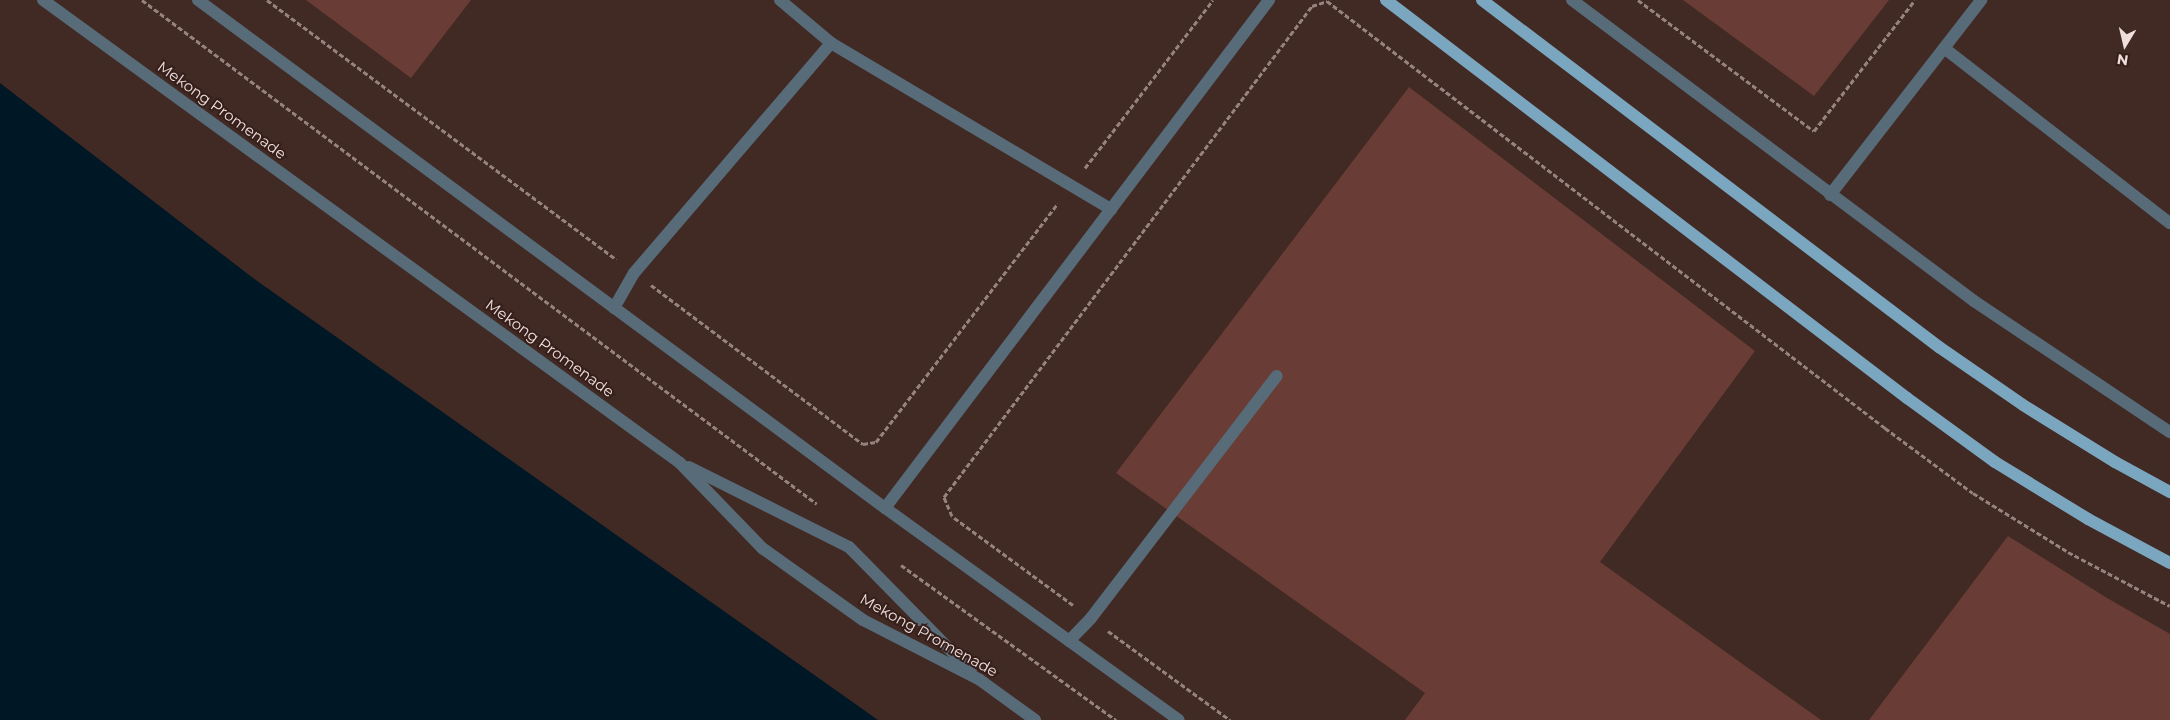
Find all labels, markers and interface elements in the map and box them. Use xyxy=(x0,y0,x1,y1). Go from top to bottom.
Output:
north arrow xyxy=(2100,20,2150,70)
text: N xyxy=(2116,50,2130,70)
street label: Mekong Promenade xyxy=(154,57,290,163)
street label: Mekong Promenade xyxy=(482,295,618,401)
street label: Mekong Promenade xyxy=(857,590,1001,680)

